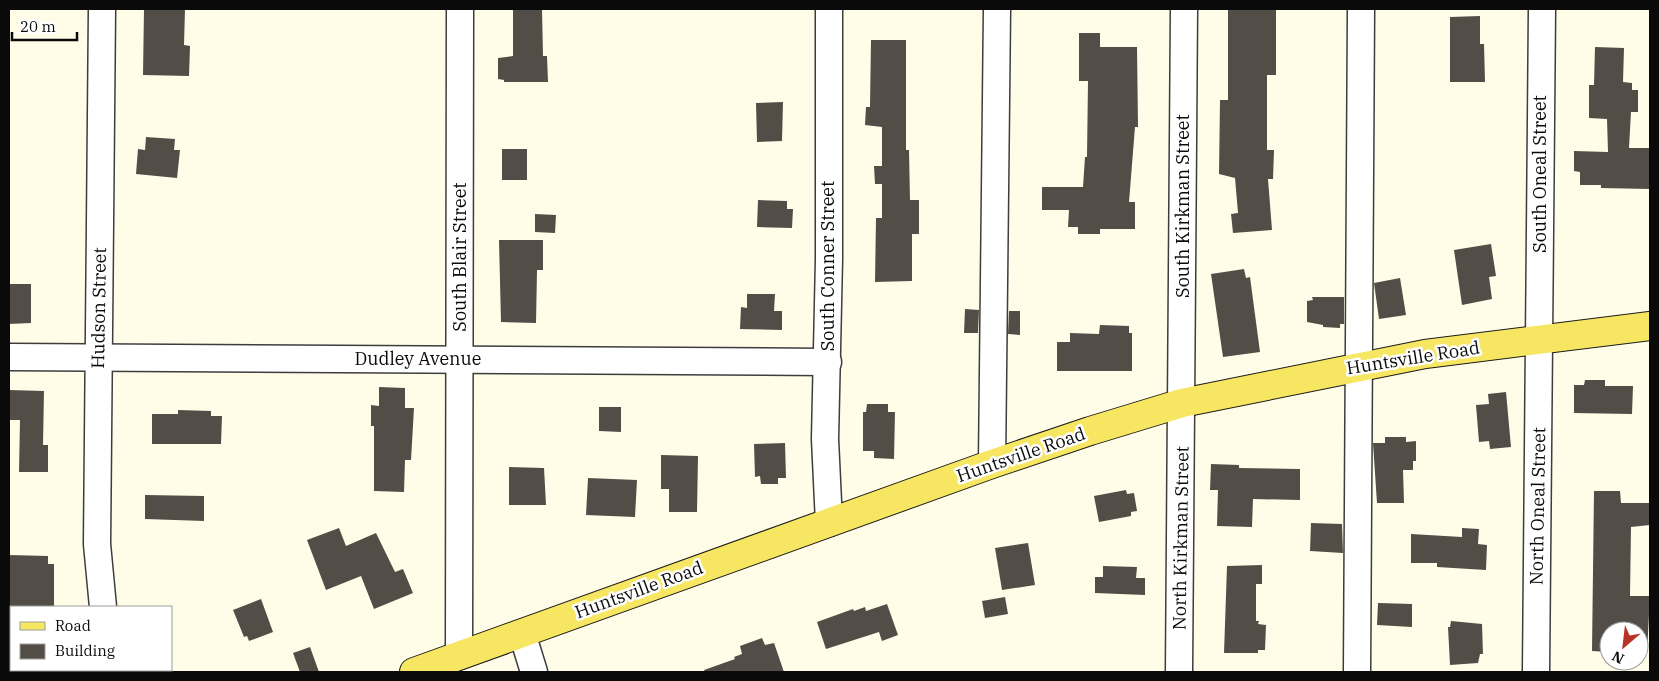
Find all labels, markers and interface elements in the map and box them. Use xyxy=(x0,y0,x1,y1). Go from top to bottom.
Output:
scale bar xyxy=(12,10,78,42)
text: 20 m xyxy=(20,17,56,36)
street label: South Oneal Street xyxy=(1528,95,1551,253)
street label: South Kirkman Street xyxy=(1171,114,1194,298)
street label: South Conner Street xyxy=(816,181,839,351)
street label: South Blair Street xyxy=(448,182,471,332)
street label: Hudson Street xyxy=(86,247,111,369)
street label: Huntsville Road xyxy=(1345,336,1481,379)
street label: Dudley Avenue xyxy=(355,347,481,370)
street label: Huntsville Road xyxy=(953,422,1088,487)
street label: North Oneal Street xyxy=(1525,427,1550,585)
street label: North Kirkman Street xyxy=(1167,446,1194,630)
street label: Huntsville Road xyxy=(572,556,706,623)
legend xyxy=(10,606,172,671)
text: Road xyxy=(55,616,91,635)
north arrow xyxy=(1599,621,1649,671)
text: Building xyxy=(55,641,115,660)
text: N xyxy=(1609,647,1627,668)

